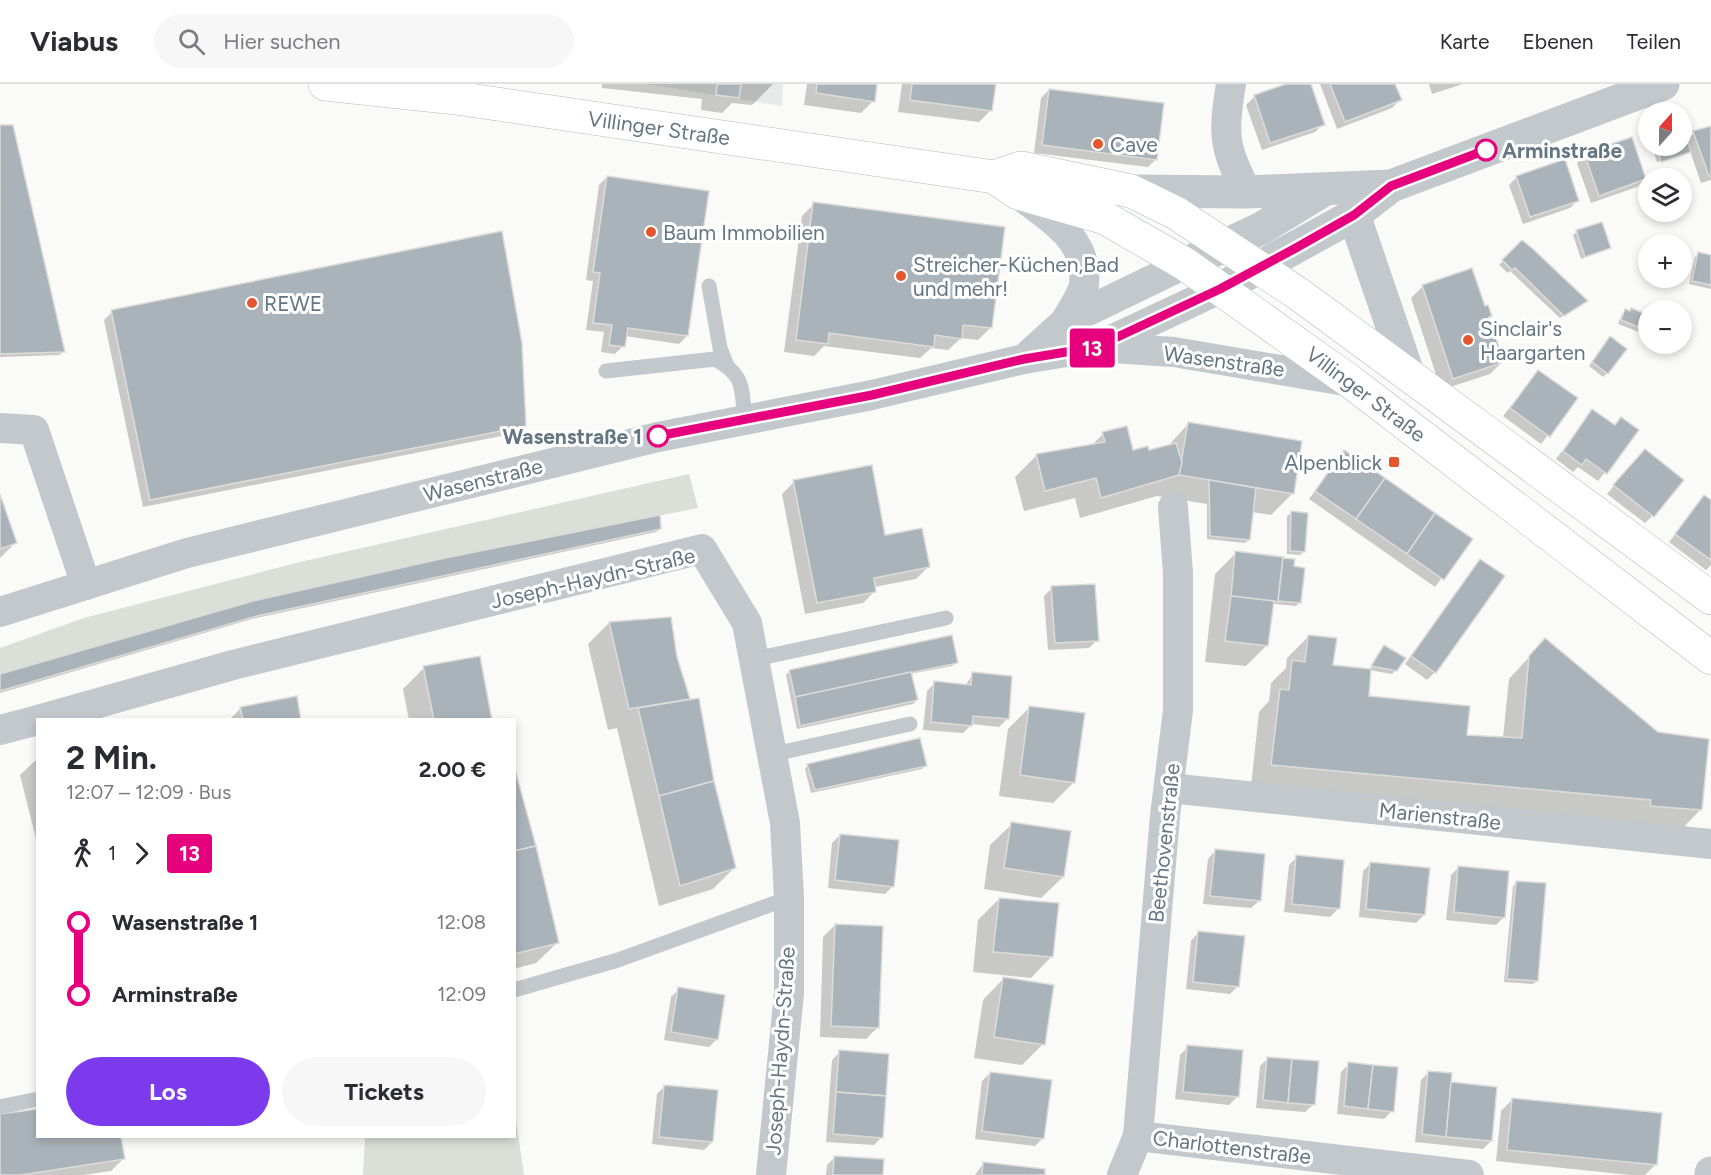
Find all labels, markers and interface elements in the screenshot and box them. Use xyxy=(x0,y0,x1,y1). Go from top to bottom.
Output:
search box xyxy=(154,14,574,68)
text: Viabus xyxy=(30,24,118,58)
icon: search xyxy=(175,25,208,58)
text: Hier suchen xyxy=(223,28,341,55)
text: Karte xyxy=(1440,29,1489,54)
text: Ebenen xyxy=(1522,29,1594,54)
text: Teilen xyxy=(1627,29,1681,54)
north arrow xyxy=(1638,102,1692,156)
map controls xyxy=(1638,102,1692,354)
street label: Villinger Straße xyxy=(586,106,732,150)
place label: Cave xyxy=(1110,132,1158,157)
marker: Cave xyxy=(1091,137,1105,151)
place label: Arminstraße xyxy=(1502,138,1622,163)
marker: Arminstraße xyxy=(1475,139,1497,161)
button: layers xyxy=(1638,168,1692,222)
place label: Baum Immobilien xyxy=(663,220,825,245)
marker: Baum Immobilien xyxy=(644,225,658,239)
button: + xyxy=(1638,234,1692,288)
place label: Streicher-Küchen,Bad und mehr! xyxy=(913,252,1119,301)
marker: Streicher-Küchen,Bad und mehr! xyxy=(894,269,908,283)
place label: REWE xyxy=(264,291,322,316)
marker: REWE xyxy=(245,296,259,310)
button: − xyxy=(1638,300,1692,354)
place label: Sinclair's Haargarten xyxy=(1480,316,1586,365)
line badge: 13 xyxy=(1065,328,1119,368)
marker: Sinclair's Haargarten xyxy=(1461,333,1475,347)
text: 13 xyxy=(1082,336,1102,361)
street label: Wasenstraße xyxy=(1162,340,1286,382)
street label: Villinger Straße xyxy=(1301,341,1431,447)
place label: Wasenstraße 1 xyxy=(502,424,642,449)
marker: Wasenstraße 1 xyxy=(647,425,669,447)
place label: Alpenblick xyxy=(1284,450,1383,475)
street label: Wasenstraße xyxy=(421,453,545,507)
marker: Alpenblick xyxy=(1387,455,1401,469)
street label: Joseph-Haydn-Straße xyxy=(488,542,698,614)
text: 2 Min. xyxy=(66,738,157,777)
text: 2.00 € xyxy=(419,756,486,783)
street label: Beethovenstraße xyxy=(1143,762,1185,924)
text: 12:07 – 12:09 · Bus xyxy=(66,780,231,804)
street label: Marienstraße xyxy=(1378,797,1502,835)
icon: walk xyxy=(66,837,99,870)
icon: forward xyxy=(125,837,158,870)
text: 1 xyxy=(108,841,116,865)
text: 13 xyxy=(179,841,200,866)
text: Wasenstraße 1 xyxy=(112,909,258,936)
text: 12:08 xyxy=(436,910,486,934)
street label: Joseph-Haydn-Straße xyxy=(760,946,800,1156)
text: Arminstraße xyxy=(112,981,238,1008)
text: 12:09 xyxy=(437,982,486,1006)
button: Los xyxy=(66,1057,270,1126)
button: Tickets xyxy=(282,1057,486,1126)
street label: Charlottenstraße xyxy=(1151,1125,1313,1169)

